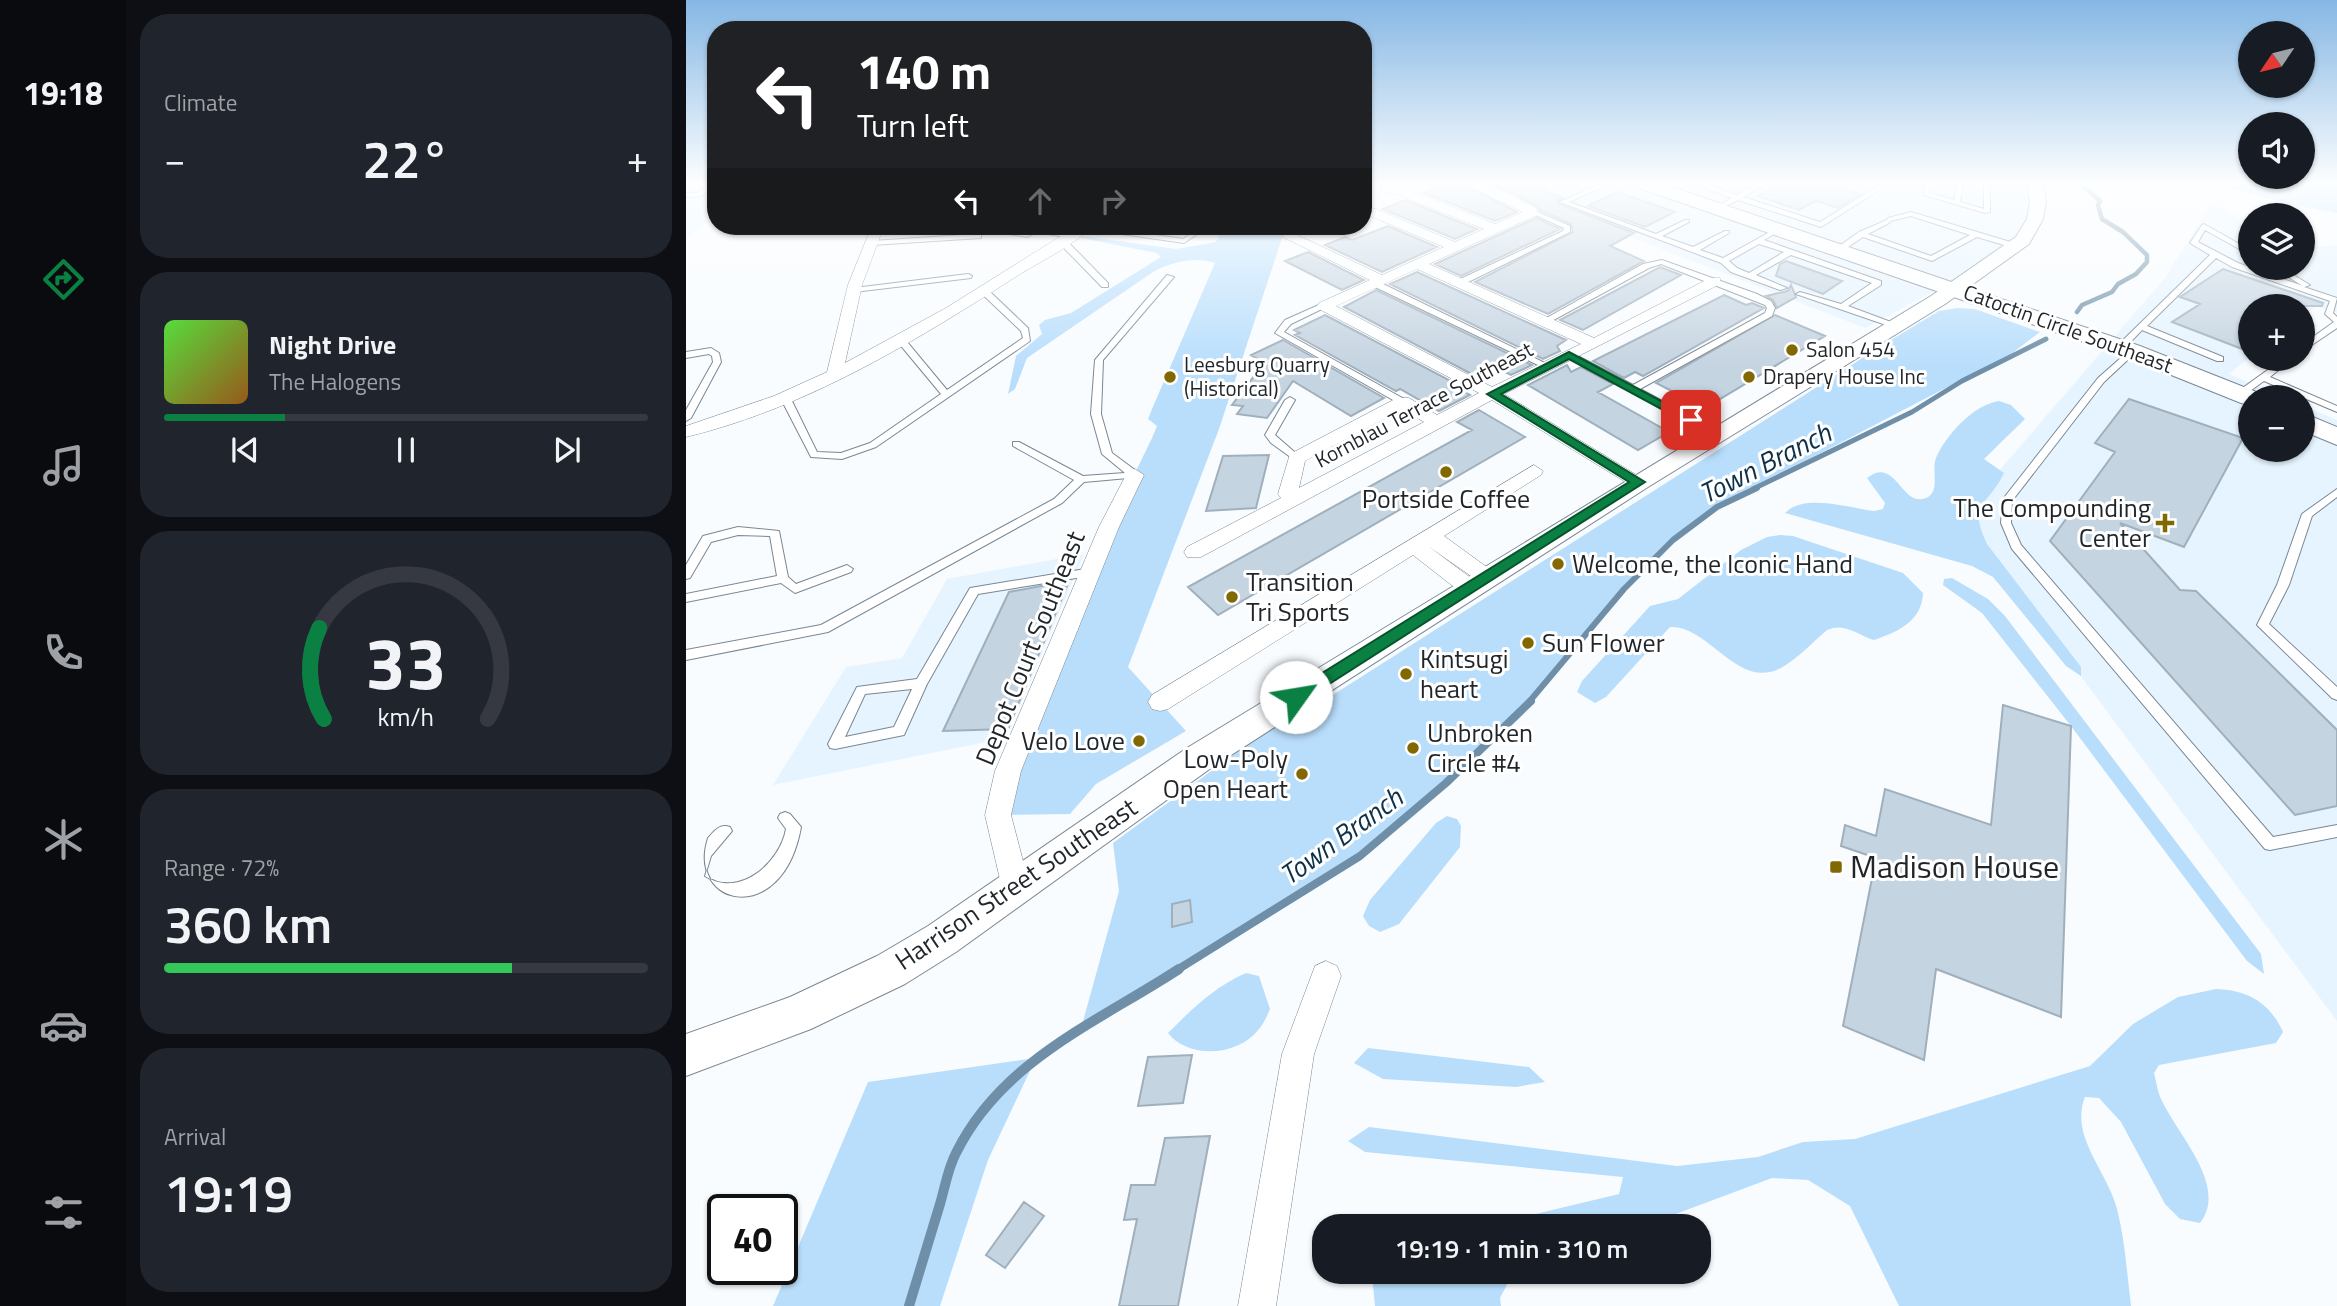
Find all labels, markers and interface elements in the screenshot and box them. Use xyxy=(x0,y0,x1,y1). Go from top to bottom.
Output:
north arrow xyxy=(2238,21,2315,98)
map controls xyxy=(2238,21,2315,462)
text: 140 m xyxy=(857,33,991,108)
icon: left xyxy=(742,49,833,140)
text: 19:18 xyxy=(23,69,103,117)
text: Climate xyxy=(164,85,237,120)
text: Turn left xyxy=(857,101,969,149)
button: sound xyxy=(2238,112,2315,189)
text: 22° xyxy=(362,119,450,198)
text: − xyxy=(164,130,185,188)
text: + xyxy=(627,130,648,188)
icon: left xyxy=(948,182,986,220)
icon: ahead xyxy=(1021,182,1059,220)
icon: right xyxy=(1094,182,1132,220)
button: layers xyxy=(2238,203,2315,280)
icon: directions xyxy=(39,255,88,304)
street label: Catoctin Circle Southeast xyxy=(1959,275,2178,381)
button: + xyxy=(2238,294,2315,371)
text: Night Drive xyxy=(269,325,396,364)
street label: Kornblau Terrace Southeast xyxy=(1309,333,1539,475)
place label: Salon 454 xyxy=(1806,333,1895,365)
marker: Salon 454 xyxy=(1784,342,1800,358)
place label: Leesburg Quarry (Historical) xyxy=(1184,348,1330,404)
place label: Drapery House Inc xyxy=(1763,360,1925,392)
text: The Halogens xyxy=(269,364,401,399)
marker: Leesburg Quarry (Historical) xyxy=(1162,369,1178,385)
marker: Drapery House Inc xyxy=(1741,369,1757,385)
button: − xyxy=(2238,385,2315,462)
pin xyxy=(1661,390,1721,450)
icon: arrive xyxy=(1672,401,1710,439)
water label: Town Branch xyxy=(1691,410,1839,514)
icon: previous xyxy=(226,431,264,469)
icon: pause xyxy=(387,431,425,469)
icon: next xyxy=(548,431,586,469)
icon: music xyxy=(39,441,88,490)
marker: Portside Coffee xyxy=(1438,464,1454,480)
place label: Portside Coffee xyxy=(1362,479,1530,518)
place label: The Compounding Center xyxy=(1953,488,2151,557)
marker: The Compounding Center xyxy=(2157,515,2173,531)
street label: Depot Court Southeast xyxy=(965,525,1094,771)
place label: Welcome, the Iconic Hand xyxy=(1572,544,1853,583)
marker: Welcome, the Iconic Hand xyxy=(1550,556,1566,572)
place label: Transition Tri Sports xyxy=(1246,562,1354,631)
marker: Transition Tri Sports xyxy=(1224,589,1240,605)
text: 33 xyxy=(365,607,447,717)
place label: Sun Flower xyxy=(1542,623,1665,662)
icon: phone xyxy=(39,628,88,677)
marker: Sun Flower xyxy=(1520,635,1536,651)
place label: Kintsugi heart xyxy=(1420,639,1508,708)
position arrow xyxy=(1259,660,1333,734)
marker: Kintsugi heart xyxy=(1398,666,1414,682)
text: km/h xyxy=(378,698,434,736)
place label: Unbroken Circle #4 xyxy=(1427,713,1533,782)
place label: Velo Love xyxy=(1021,721,1125,760)
marker: Velo Love xyxy=(1131,733,1147,749)
place label: Low-Poly Open Heart xyxy=(1163,739,1288,808)
marker: Unbroken Circle #4 xyxy=(1405,740,1421,756)
marker: Low-Poly Open Heart xyxy=(1294,766,1310,782)
water label: Town Branch xyxy=(1270,776,1412,895)
street label: Harrison Street Southeast xyxy=(887,788,1145,979)
icon: climate xyxy=(39,815,88,864)
place label: Madison House xyxy=(1850,842,2059,890)
text: Range · 72% xyxy=(164,850,279,885)
marker: Madison House xyxy=(1828,859,1844,875)
text: 360 km xyxy=(164,884,332,963)
icon: car xyxy=(39,1001,88,1050)
text: Arrival xyxy=(164,1119,226,1154)
text: 19:19 xyxy=(164,1153,293,1232)
icon: filters xyxy=(39,1188,88,1237)
speed limit sign: 40 xyxy=(707,1194,798,1285)
text: 19:19 · 1 min · 310 m xyxy=(1395,1229,1628,1268)

